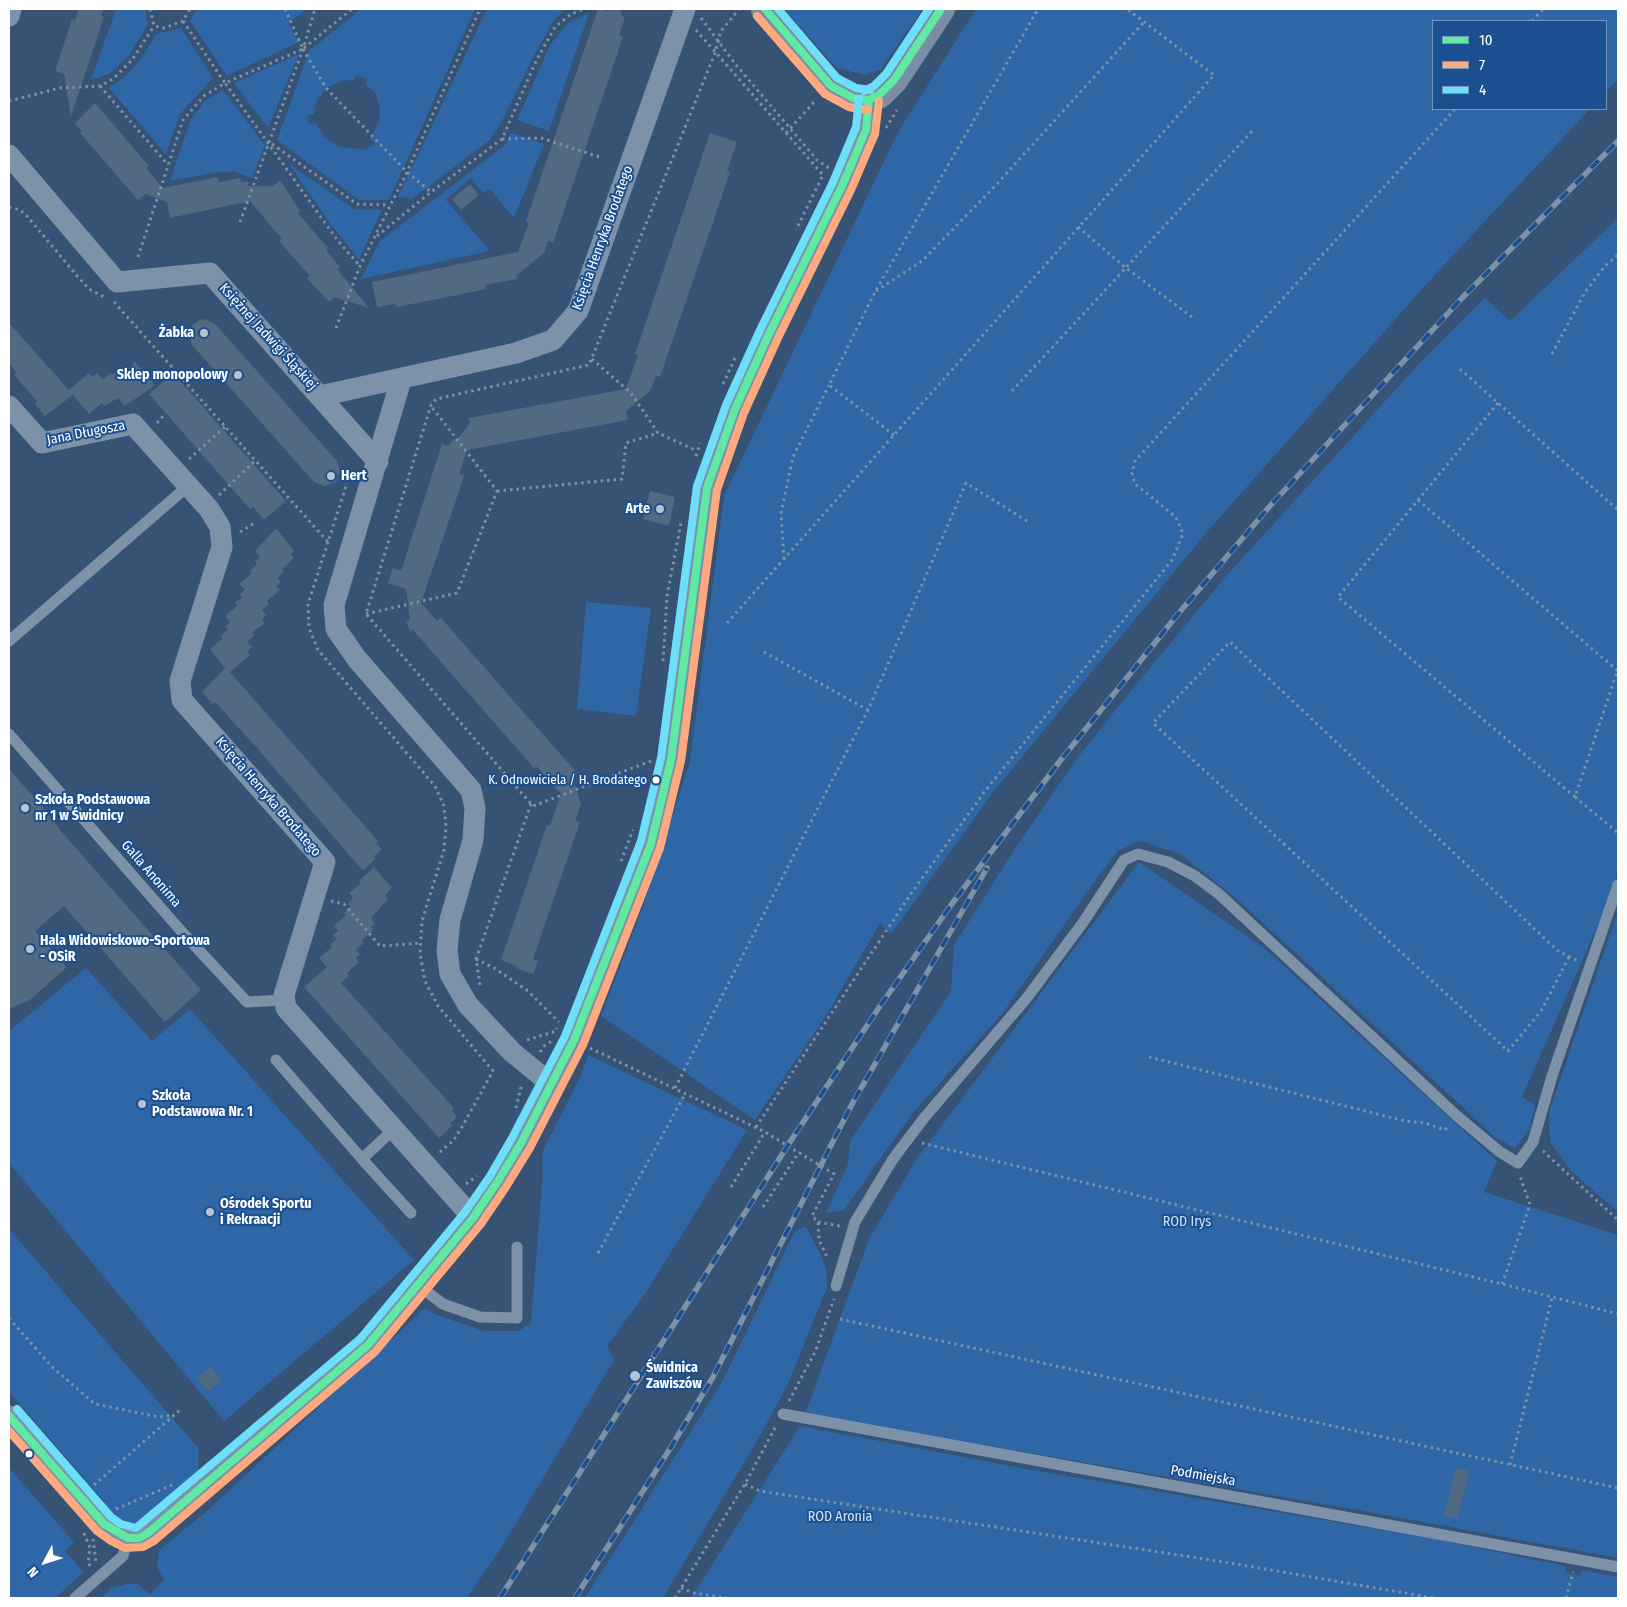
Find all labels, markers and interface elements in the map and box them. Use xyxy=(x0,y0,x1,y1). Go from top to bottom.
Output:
legend xyxy=(1432,20,1607,110)
text: 10 xyxy=(1479,31,1493,49)
text: 7 xyxy=(1479,56,1485,74)
text: 4 xyxy=(1479,81,1486,99)
street label: Księcia Henryka Brodatego xyxy=(569,163,637,313)
street label: Księżnej Jadwigi Śląskiej xyxy=(215,280,321,394)
place label: Żabka xyxy=(159,325,194,341)
marker: Żabka xyxy=(198,327,210,339)
place label: Sklep monopolowy xyxy=(117,367,228,383)
marker: Sklep monopolowy xyxy=(232,369,244,381)
street label: Jana Długosza xyxy=(45,417,127,449)
place label: Hert xyxy=(341,468,367,484)
marker: Hert xyxy=(325,470,337,482)
place label: Arte xyxy=(626,501,650,517)
marker: Arte xyxy=(654,503,666,515)
street label: Księcia Henryka Brodatego xyxy=(212,734,324,860)
place label: K. Odnowiciela / H. Brodatego xyxy=(488,772,647,788)
marker: K. Odnowiciela / H. Brodatego xyxy=(651,775,661,785)
place label: Szkoła Podstawowa nr 1 w Świdnicy xyxy=(35,792,150,824)
marker: Szkoła Podstawowa nr 1 w Świdnicy xyxy=(19,802,31,814)
street label: Galla Anonima xyxy=(117,837,185,911)
place label: Hala Widowiskowo-Sportowa - OSiR xyxy=(40,933,210,966)
marker: Hala Widowiskowo-Sportowa - OSiR xyxy=(24,943,36,955)
place label: Szkoła Podstawowa Nr. 1 xyxy=(152,1088,253,1120)
marker: Szkoła Podstawowa Nr. 1 xyxy=(136,1098,148,1110)
place label: Ośrodek Sportu i Rekraacji xyxy=(220,1196,312,1228)
marker: Ośrodek Sportu i Rekraacji xyxy=(204,1206,216,1218)
park label: ROD Irys xyxy=(1163,1214,1211,1230)
place label: Świdnica Zawiszów xyxy=(646,1360,702,1392)
marker: Świdnica Zawiszów xyxy=(628,1369,642,1383)
unlabelled marker xyxy=(24,1449,34,1459)
street label: Podmiejska xyxy=(1169,1462,1237,1490)
park label: ROD Aronia xyxy=(808,1509,872,1525)
north arrow xyxy=(20,1537,70,1587)
text: N xyxy=(24,1563,42,1581)

